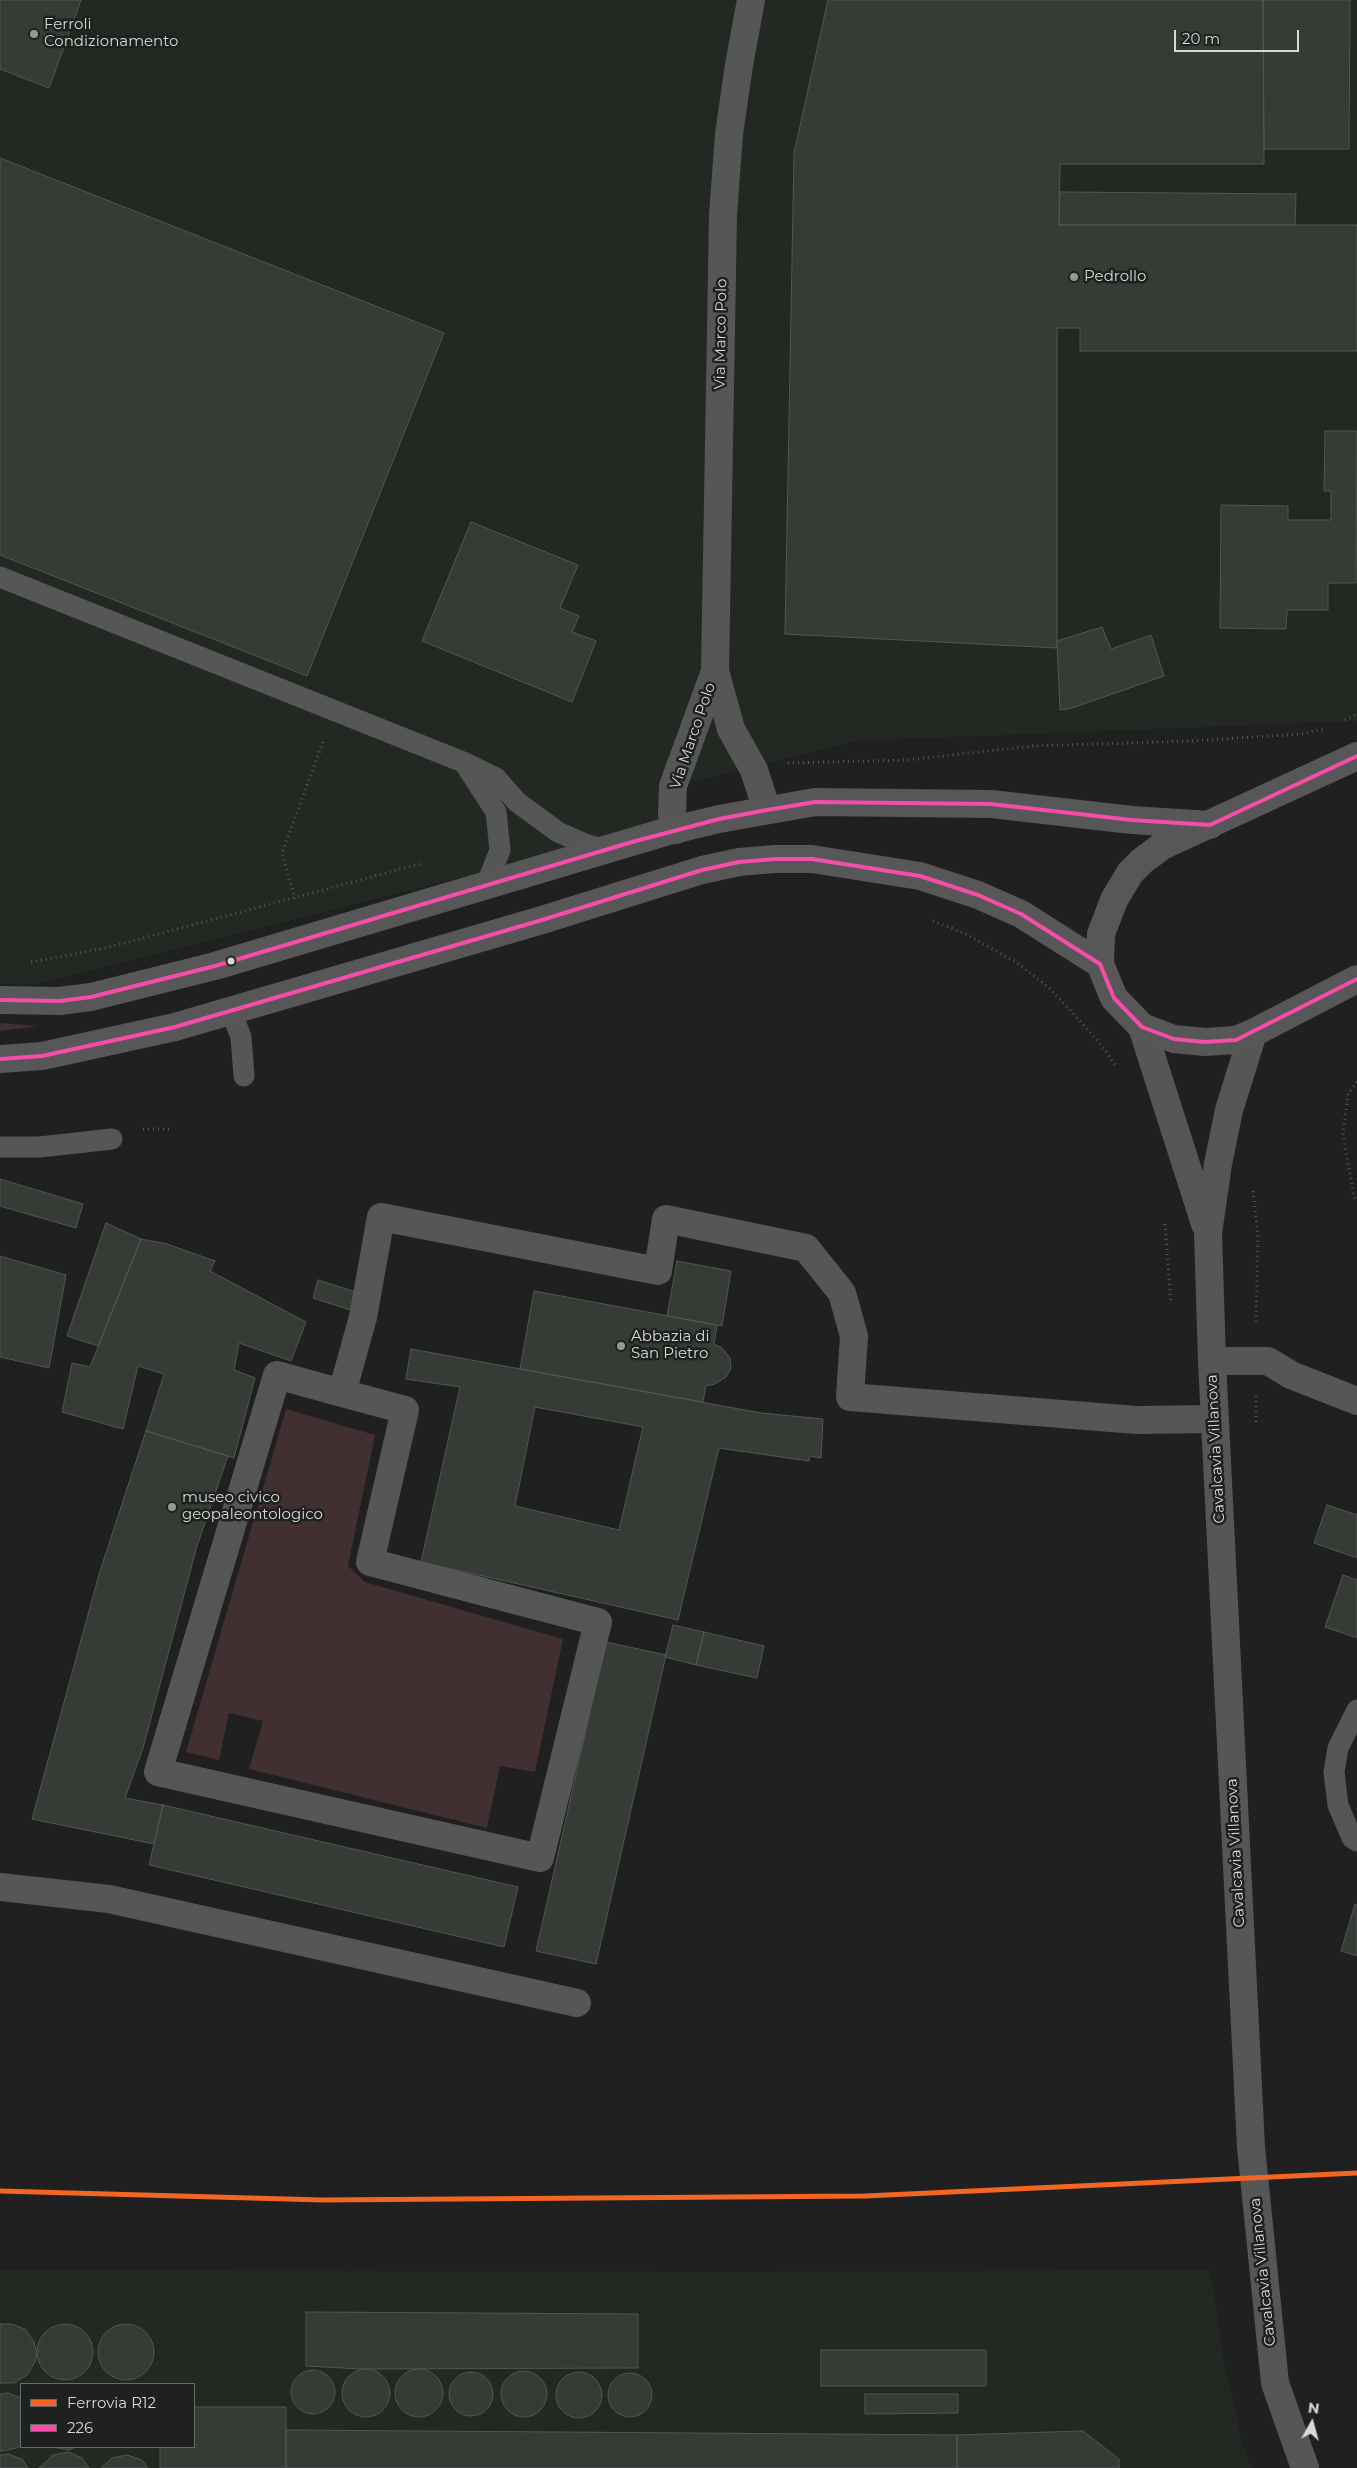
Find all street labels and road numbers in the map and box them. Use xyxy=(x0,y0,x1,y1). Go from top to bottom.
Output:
street label: Via Marco Polo xyxy=(711,278,731,390)
street label: Via Marco Polo xyxy=(666,681,720,791)
street label: Cavalcavia Villanova xyxy=(1203,1374,1229,1524)
street label: Cavalcavia Villanova xyxy=(1223,1778,1249,1928)
street label: Cavalcavia Villanova xyxy=(1246,2197,1280,2347)

